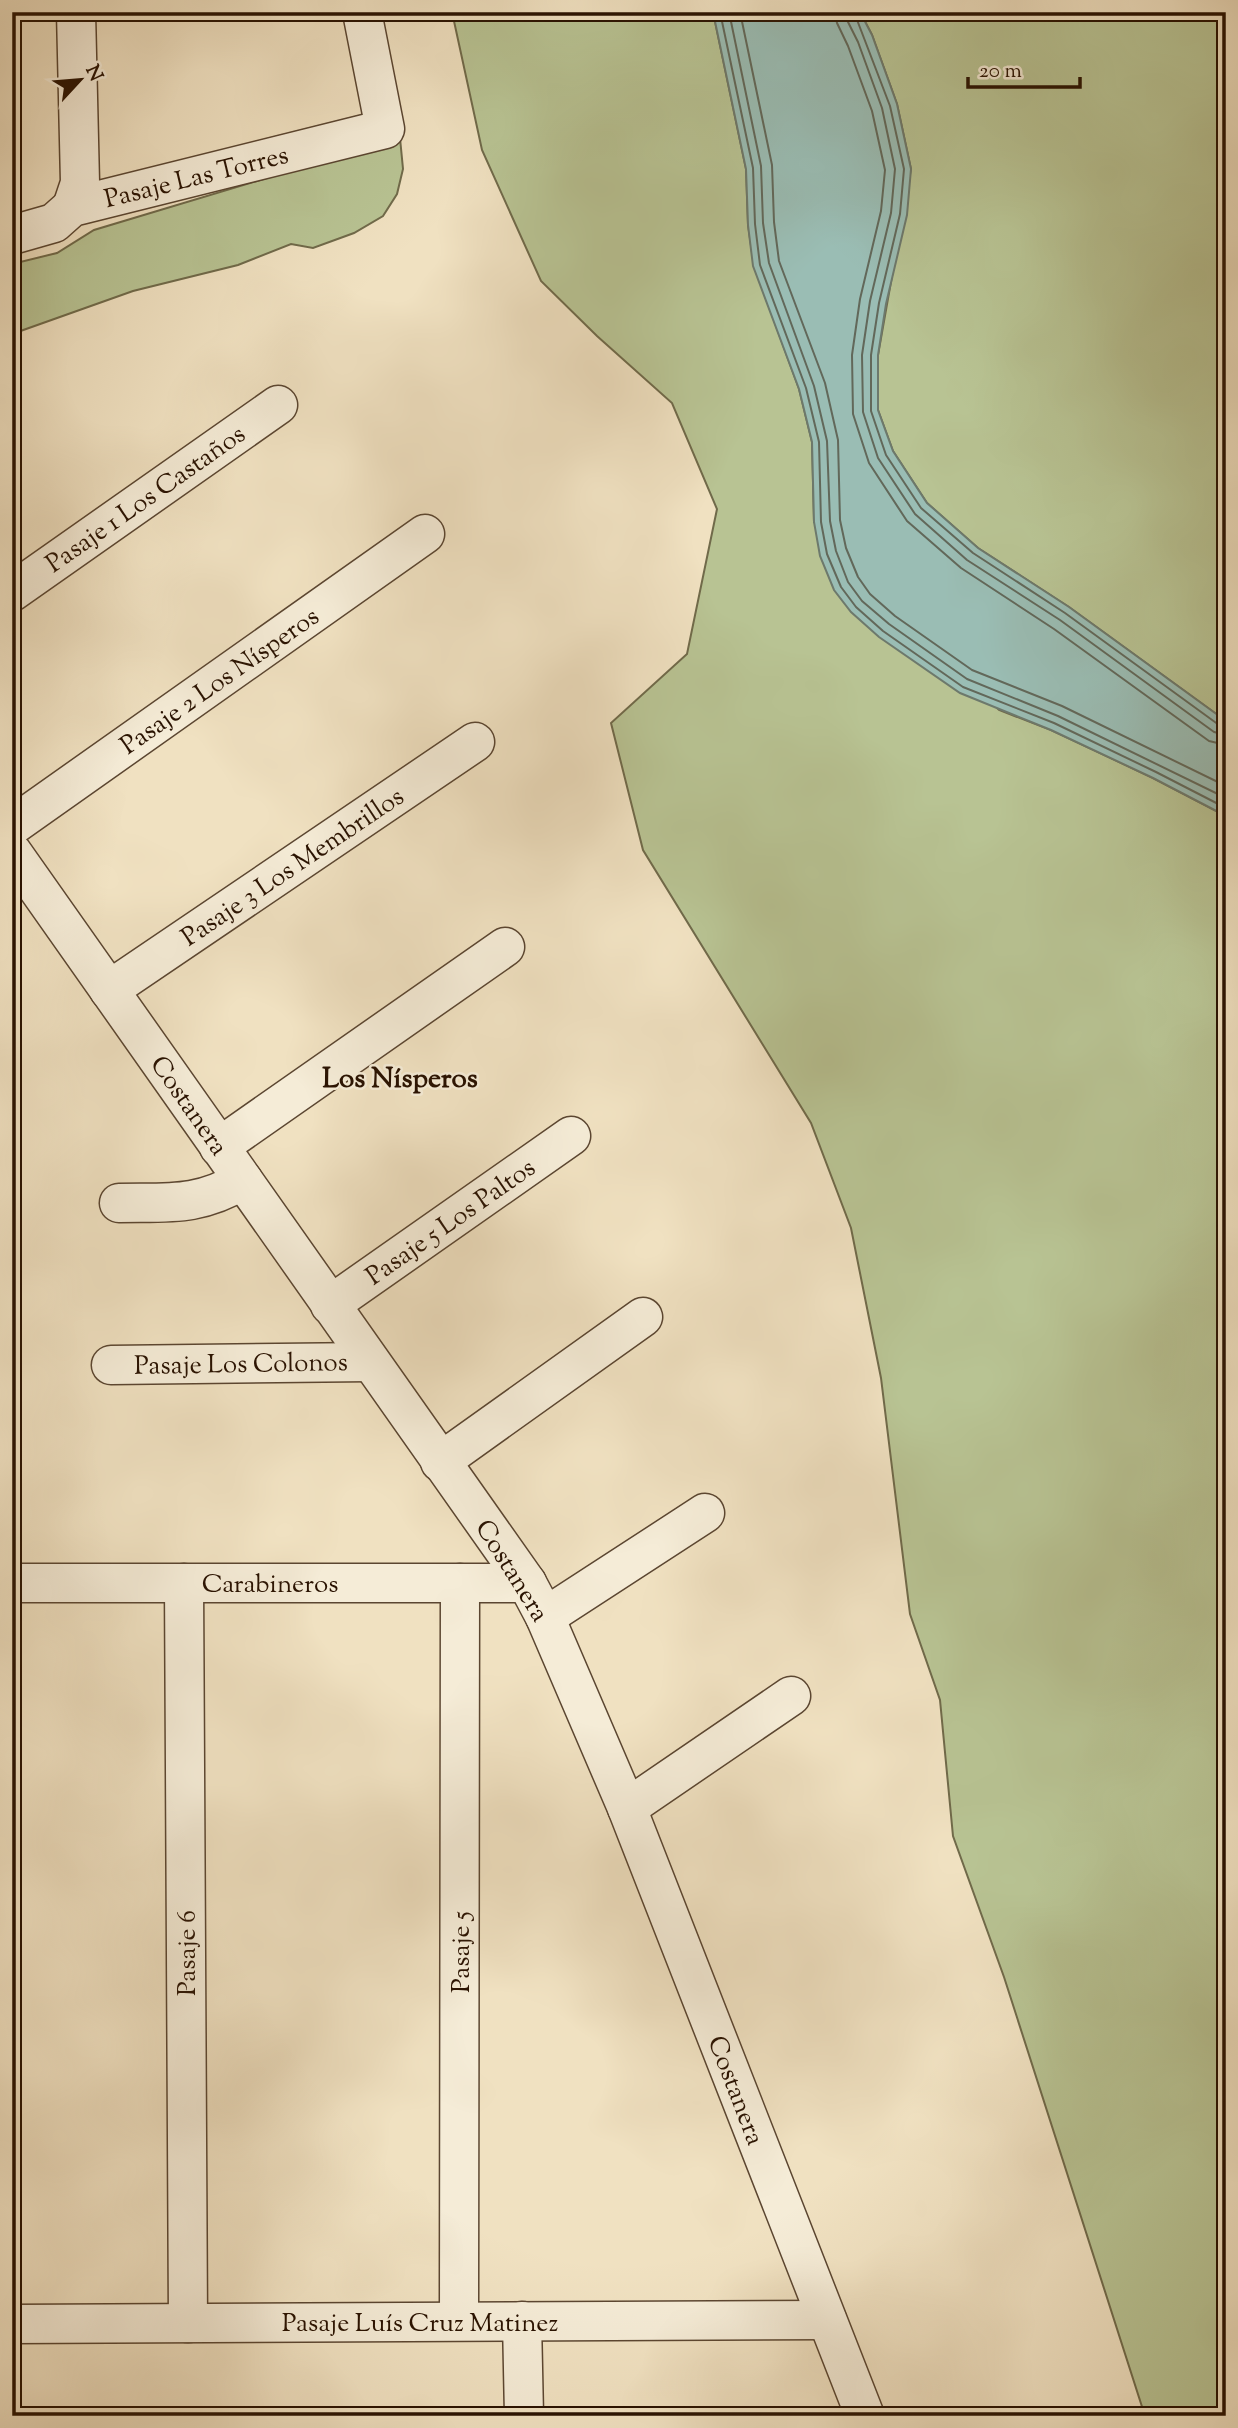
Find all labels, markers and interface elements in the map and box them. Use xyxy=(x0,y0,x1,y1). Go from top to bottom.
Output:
north arrow xyxy=(46,46,116,116)
scale bar xyxy=(968,46,1080,90)
text: 20 m xyxy=(979,57,1022,87)
text: N xyxy=(78,61,108,86)
street label: Pasaje Las Torres xyxy=(101,138,293,219)
street label: Pasaje 1 Los Castaños xyxy=(39,417,254,583)
street label: Pasaje 2 Los Nísperos xyxy=(113,599,327,765)
street label: Pasaje 3 Los Membrillos xyxy=(175,780,412,957)
street label: Costanera xyxy=(140,1049,236,1164)
district label: Los Nísperos xyxy=(322,1060,478,1100)
street label: Pasaje 5 Los Paltos xyxy=(359,1151,544,1296)
street label: Pasaje Los Colonos xyxy=(134,1345,348,1386)
street label: Costanera xyxy=(465,1513,557,1630)
street label: Carabineros xyxy=(202,1567,338,1604)
street label: Pasaje 6 xyxy=(170,1910,207,1996)
street label: Pasaje 5 xyxy=(444,1911,481,1993)
street label: Costanera xyxy=(697,2031,772,2151)
street label: Pasaje Luís Cruz Matinez xyxy=(282,2306,558,2343)

